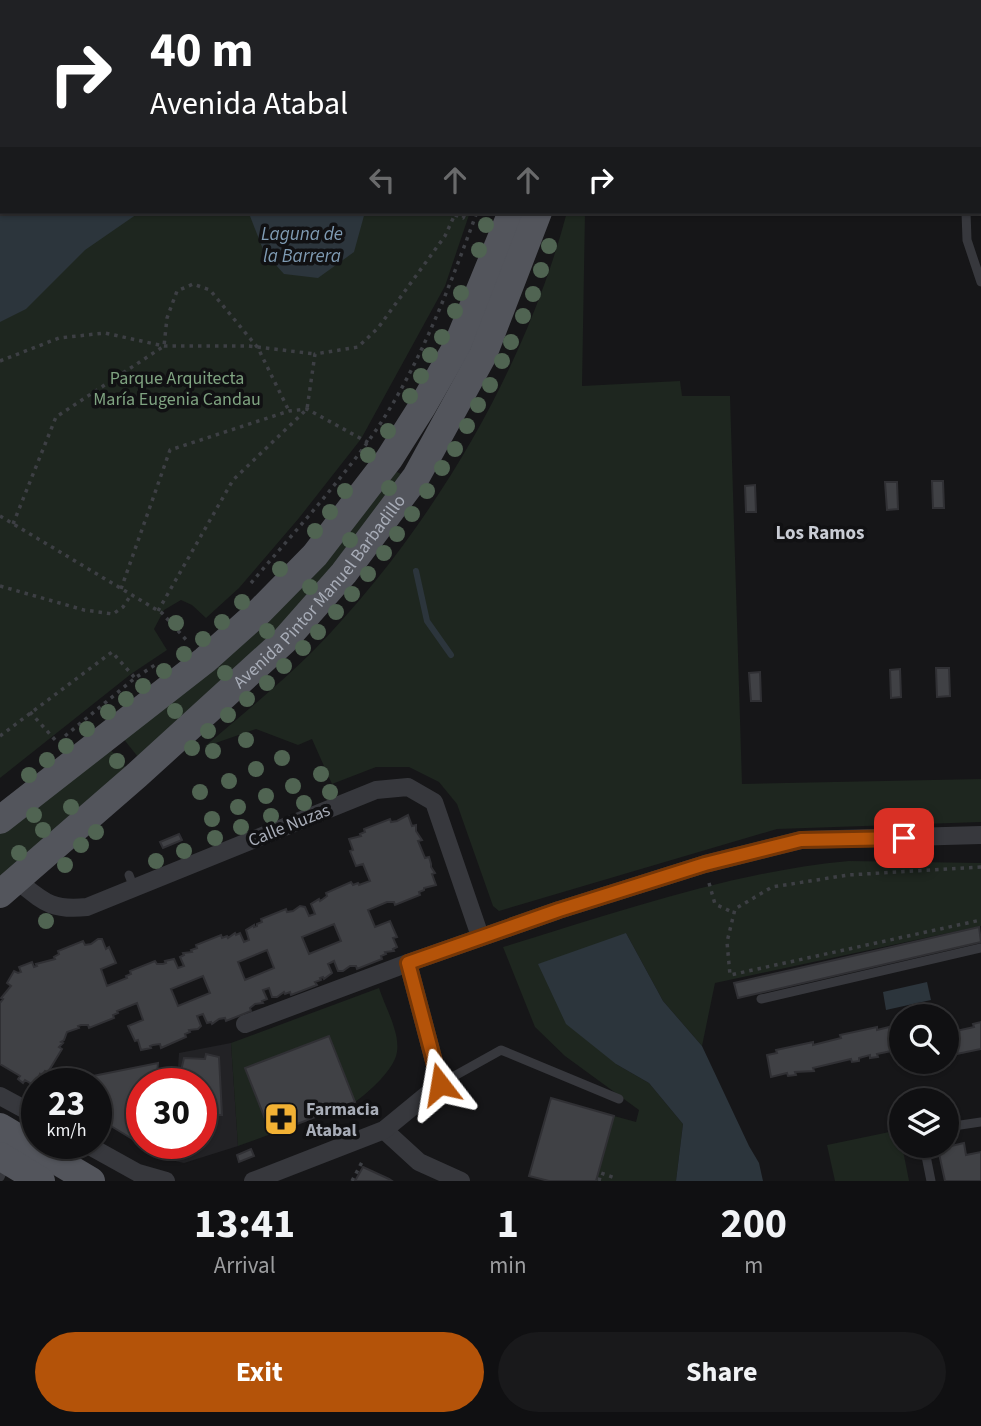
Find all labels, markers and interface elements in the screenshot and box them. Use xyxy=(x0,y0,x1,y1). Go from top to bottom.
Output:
text: 40 m xyxy=(150,16,254,86)
icon: right xyxy=(35,28,126,119)
text: Avenida Atabal xyxy=(150,81,348,127)
icon: left xyxy=(363,161,401,199)
icon: ahead xyxy=(436,161,474,199)
icon: ahead xyxy=(509,161,547,199)
icon: right xyxy=(582,161,620,199)
water label: Laguna de la Barrera xyxy=(261,221,343,270)
park label: Parque Arquitecta María Eugenia Candau xyxy=(93,366,261,412)
street label: Avenida Pintor Manuel Barbadillo xyxy=(228,489,412,694)
district label: Los Ramos xyxy=(776,520,864,547)
street label: Calle Nuzas xyxy=(244,798,334,853)
pin xyxy=(874,808,934,868)
icon: arrive xyxy=(885,819,923,857)
map controls xyxy=(889,1004,959,1158)
button: search xyxy=(889,1004,959,1074)
position arrow xyxy=(403,1047,477,1121)
speed limit sign: 30 xyxy=(126,1068,217,1159)
text: 23 xyxy=(48,1079,85,1129)
button: layers xyxy=(889,1088,959,1158)
place label: Farmacia Atabal xyxy=(305,1097,379,1143)
pharmacy icon: Farmacia Atabal xyxy=(262,1100,300,1138)
text: km/h xyxy=(47,1118,86,1143)
text: 13:41 xyxy=(194,1194,295,1254)
text: 1 xyxy=(497,1194,519,1254)
text: 200 xyxy=(720,1194,787,1254)
text: Arrival xyxy=(214,1249,276,1282)
text: min xyxy=(489,1249,527,1282)
text: m xyxy=(744,1249,763,1282)
button: Exit xyxy=(35,1332,484,1412)
button: Share xyxy=(498,1332,946,1412)

